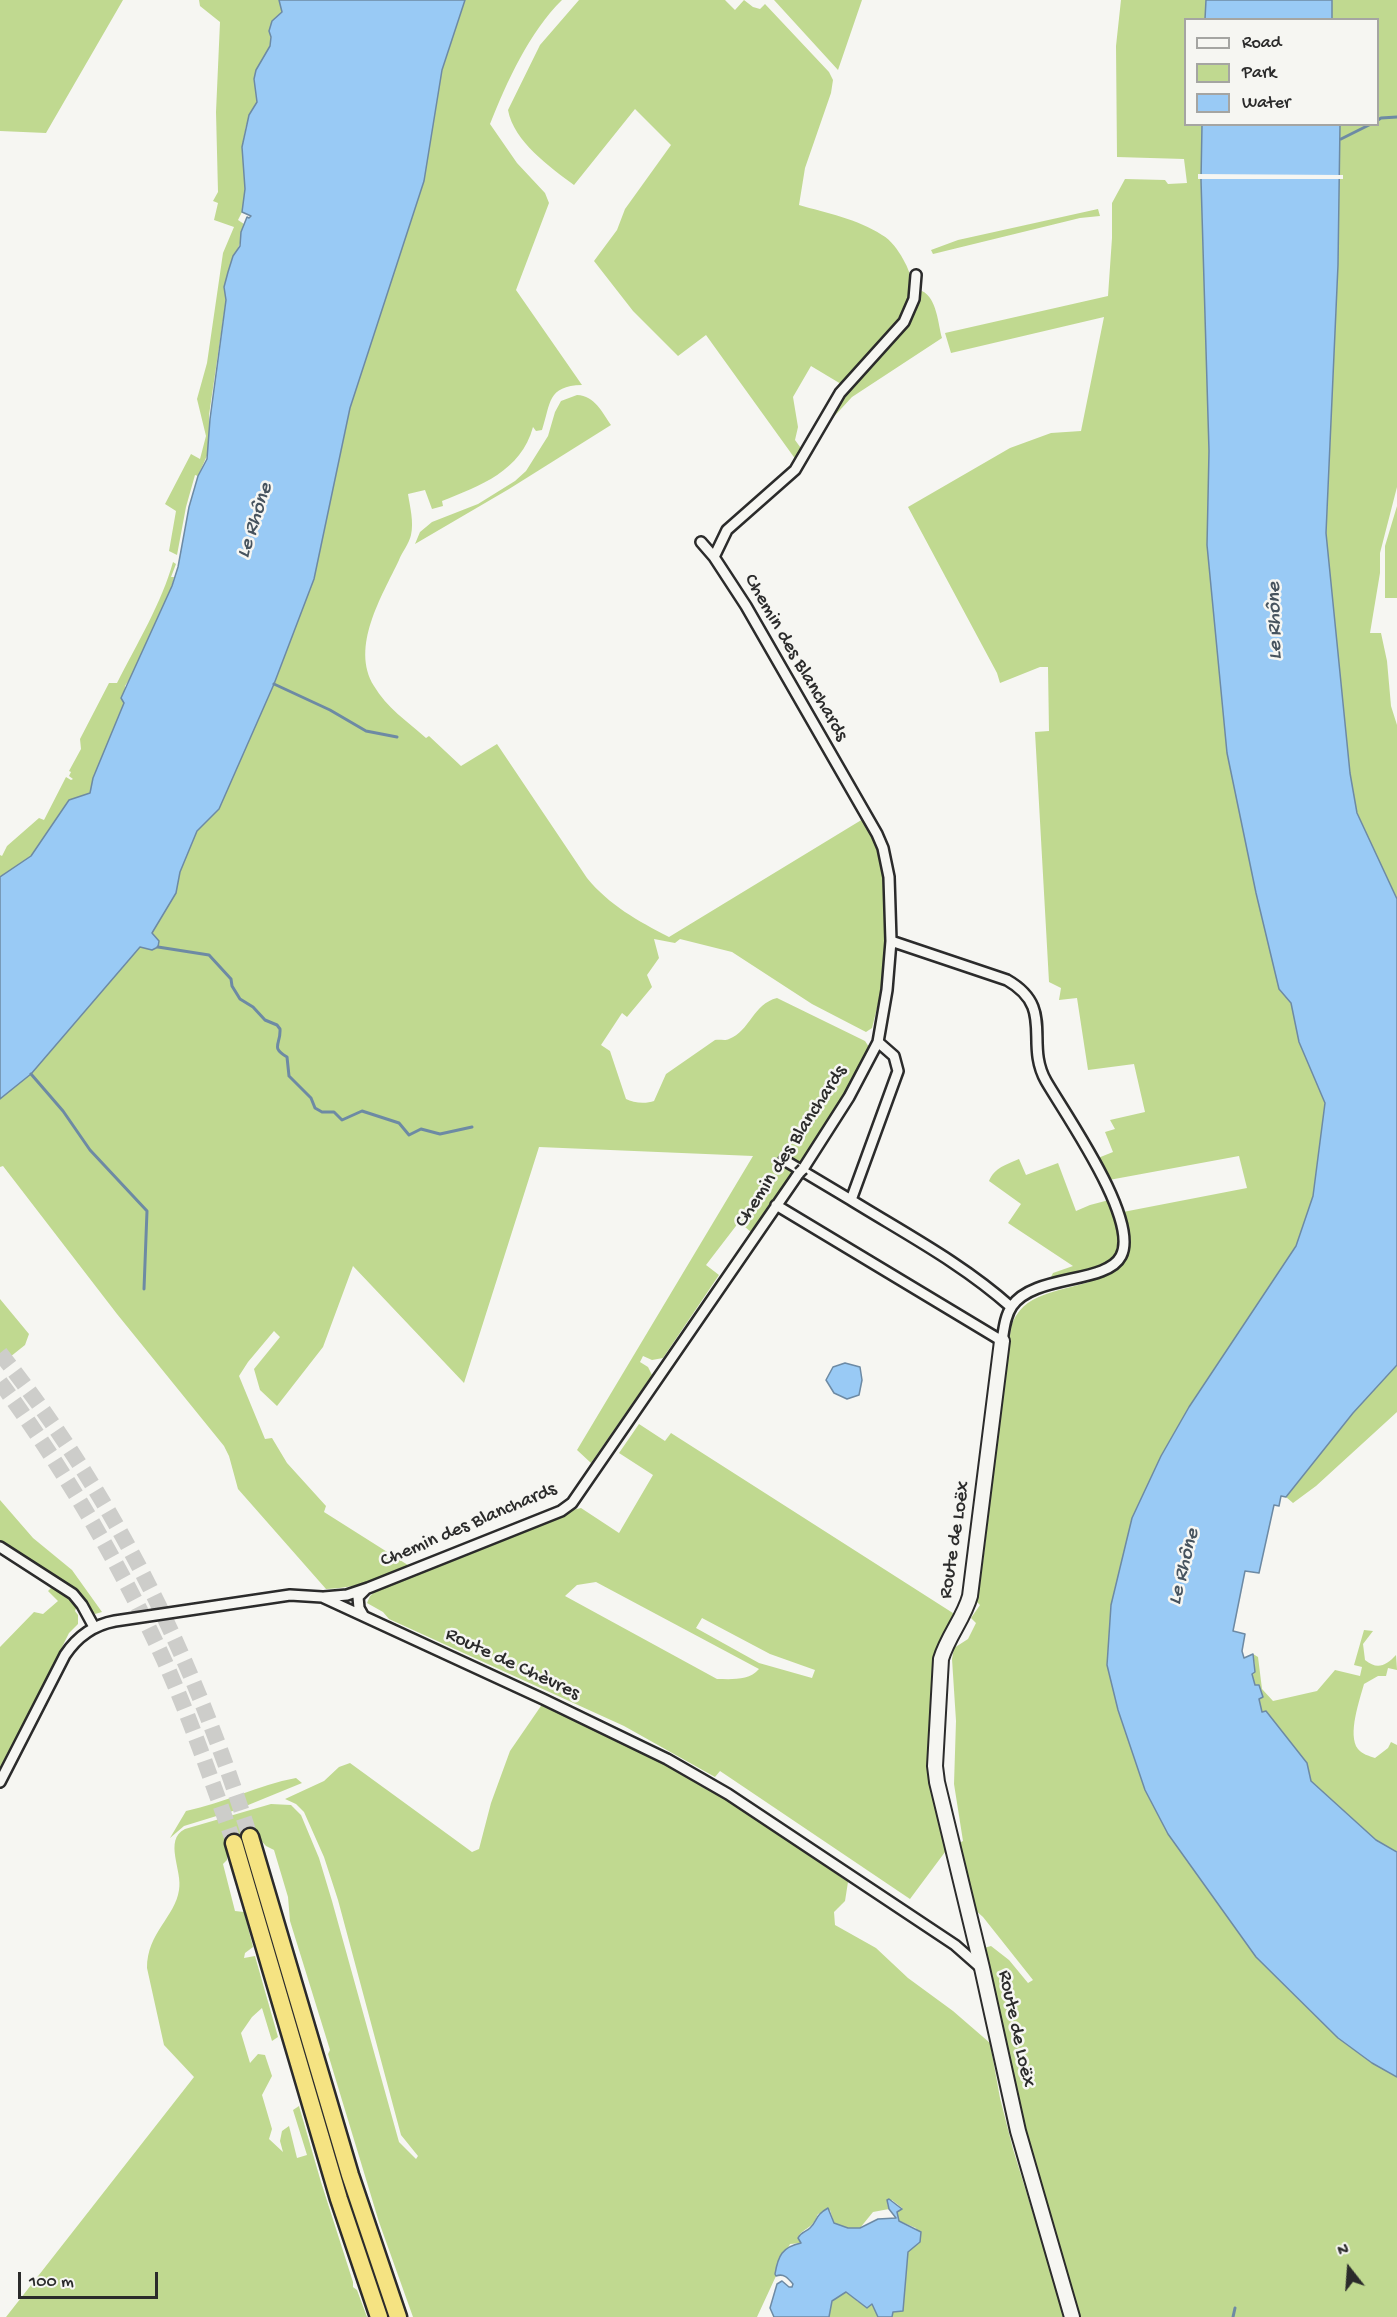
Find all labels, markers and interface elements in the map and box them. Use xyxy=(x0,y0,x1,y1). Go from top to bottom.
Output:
legend xyxy=(1184,18,1379,126)
text: Road xyxy=(1242,33,1281,54)
text: Park xyxy=(1242,63,1276,84)
text: Water xyxy=(1242,93,1290,114)
water label: Le Rhône xyxy=(232,480,280,562)
street label: Chemin des Blanchards xyxy=(737,570,853,746)
water label: Le Rhône xyxy=(1263,582,1289,660)
street label: Chemin des Blanchards xyxy=(731,1061,853,1233)
street label: Chemin des Blanchards xyxy=(377,1478,561,1574)
street label: Route de Loëx xyxy=(935,1479,977,1601)
water label: Le Rhône xyxy=(1163,1526,1207,1608)
street label: Route de Chèvres xyxy=(441,1623,583,1707)
street label: Route de Loëx xyxy=(991,1968,1039,2090)
north arrow xyxy=(1319,2239,1379,2299)
text: N xyxy=(1336,2241,1351,2262)
scale bar xyxy=(21,2260,160,2298)
text: 100 m xyxy=(29,2272,74,2293)

